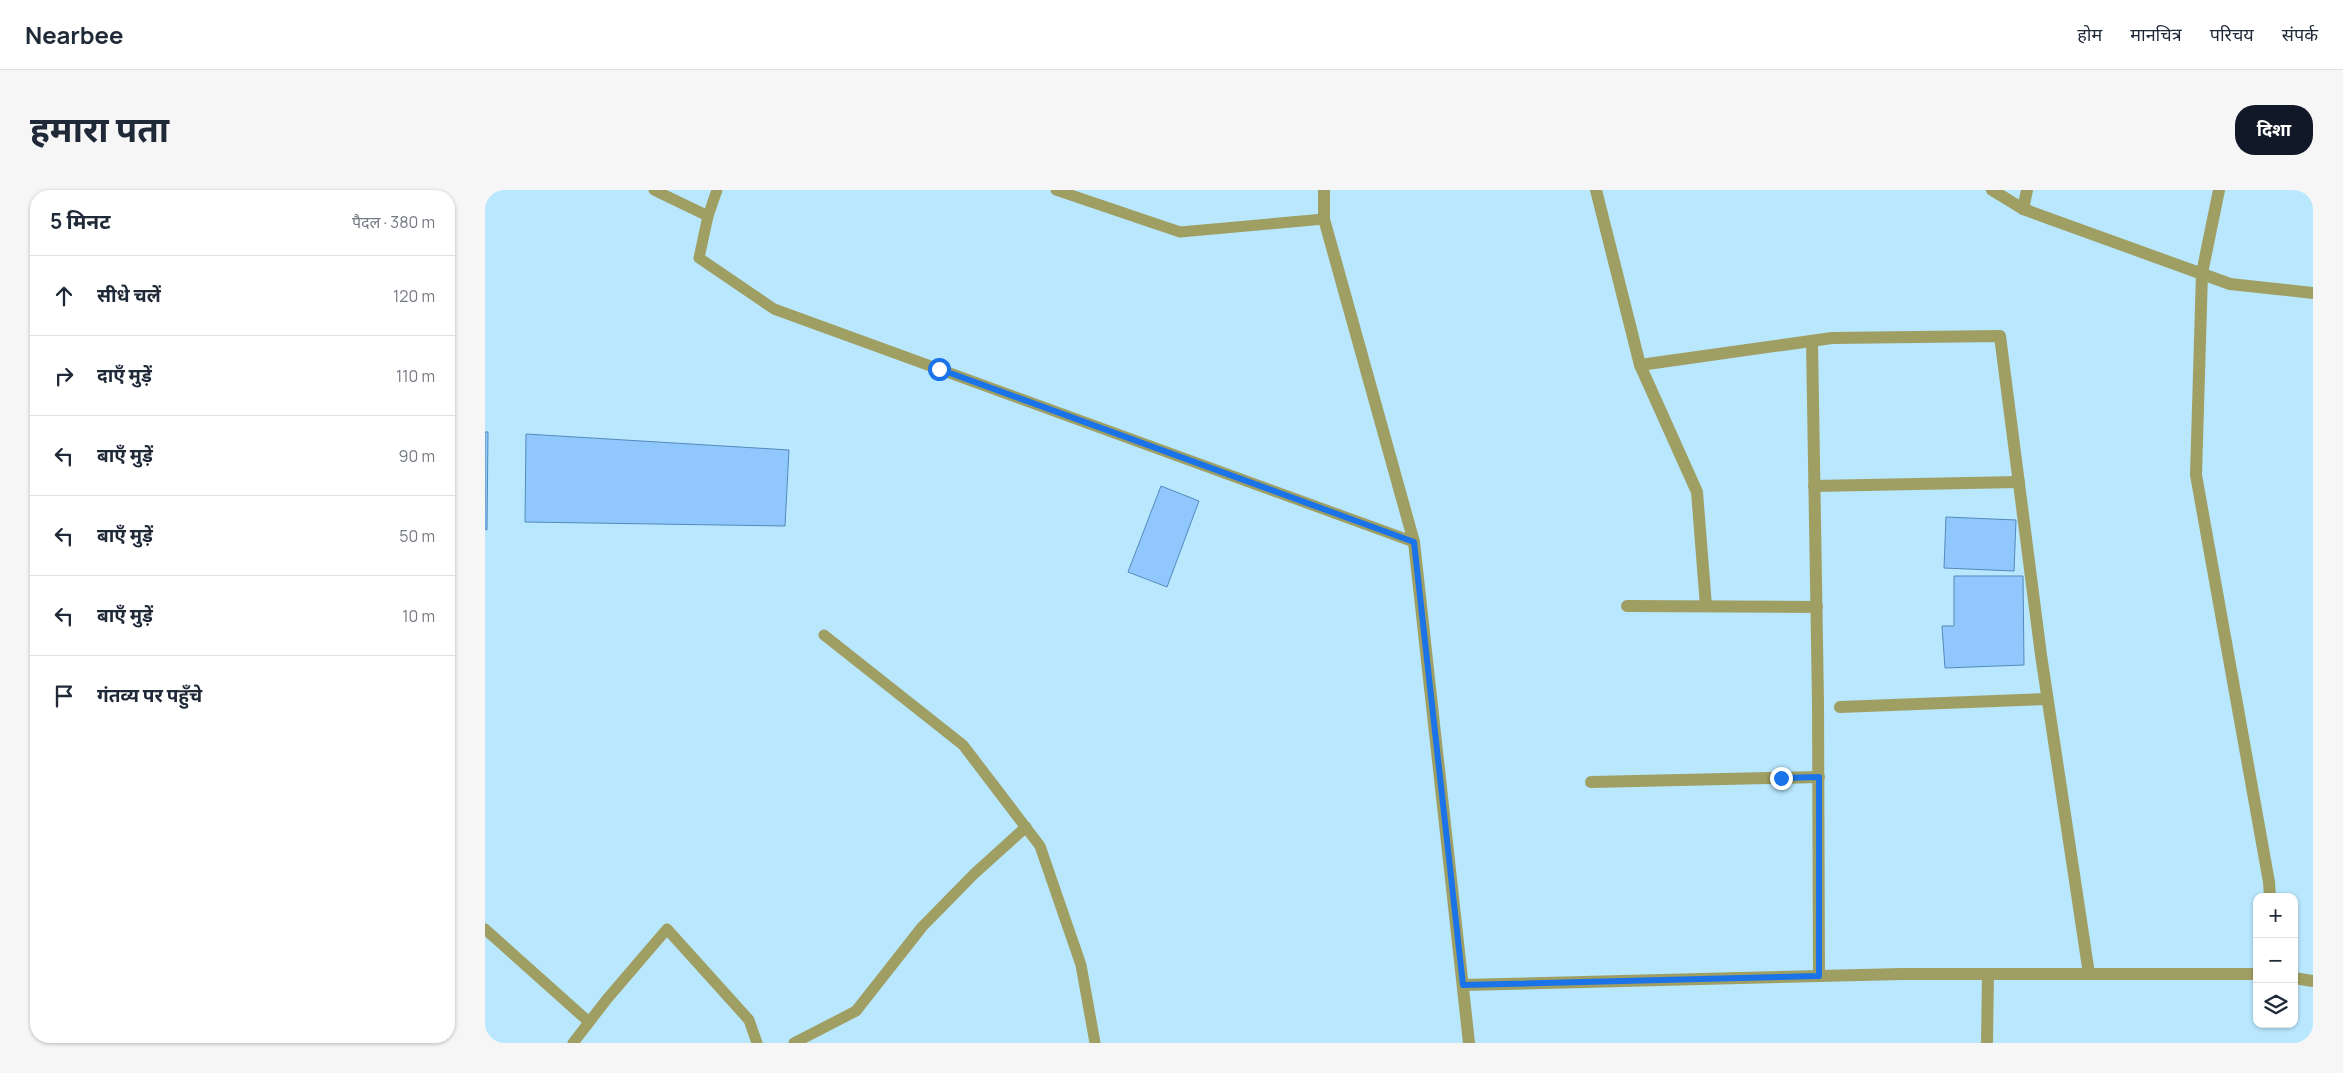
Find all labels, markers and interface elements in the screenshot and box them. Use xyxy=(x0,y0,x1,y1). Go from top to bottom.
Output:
text: Nearbee xyxy=(25,18,124,51)
text: होम xyxy=(2077,22,2102,46)
text: मानचित्र xyxy=(2130,22,2182,46)
text: परिचय xyxy=(2210,22,2254,46)
text: संपर्क xyxy=(2282,22,2318,46)
text: हमारा पता xyxy=(30,105,169,153)
button: दिशा xyxy=(2235,105,2313,155)
text: 5 मिनट xyxy=(50,207,111,235)
text: पैदल · 380 m xyxy=(352,211,435,233)
icon: ahead xyxy=(50,282,78,310)
text: सीधे चलें xyxy=(97,282,161,308)
text: 120 m xyxy=(393,285,435,307)
route start xyxy=(928,358,951,381)
icon: right xyxy=(50,362,78,390)
text: दाएँ मुड़ें xyxy=(97,362,152,388)
text: 110 m xyxy=(396,365,435,387)
icon: left xyxy=(50,442,78,470)
text: बाएँ मुड़ें xyxy=(97,442,153,468)
text: 90 m xyxy=(399,445,435,467)
icon: left xyxy=(50,522,78,550)
text: बाएँ मुड़ें xyxy=(97,522,153,548)
text: 50 m xyxy=(399,525,435,547)
icon: left xyxy=(50,602,78,630)
text: बाएँ मुड़ें xyxy=(97,602,153,628)
text: 10 m xyxy=(402,605,435,627)
icon: arrive xyxy=(50,682,78,710)
text: गंतव्य पर पहुँचे xyxy=(97,682,202,708)
route end xyxy=(1770,767,1793,790)
map controls xyxy=(2253,893,2298,1028)
button: + xyxy=(2253,893,2298,938)
button: − xyxy=(2253,938,2298,983)
button: layers xyxy=(2253,983,2298,1028)

